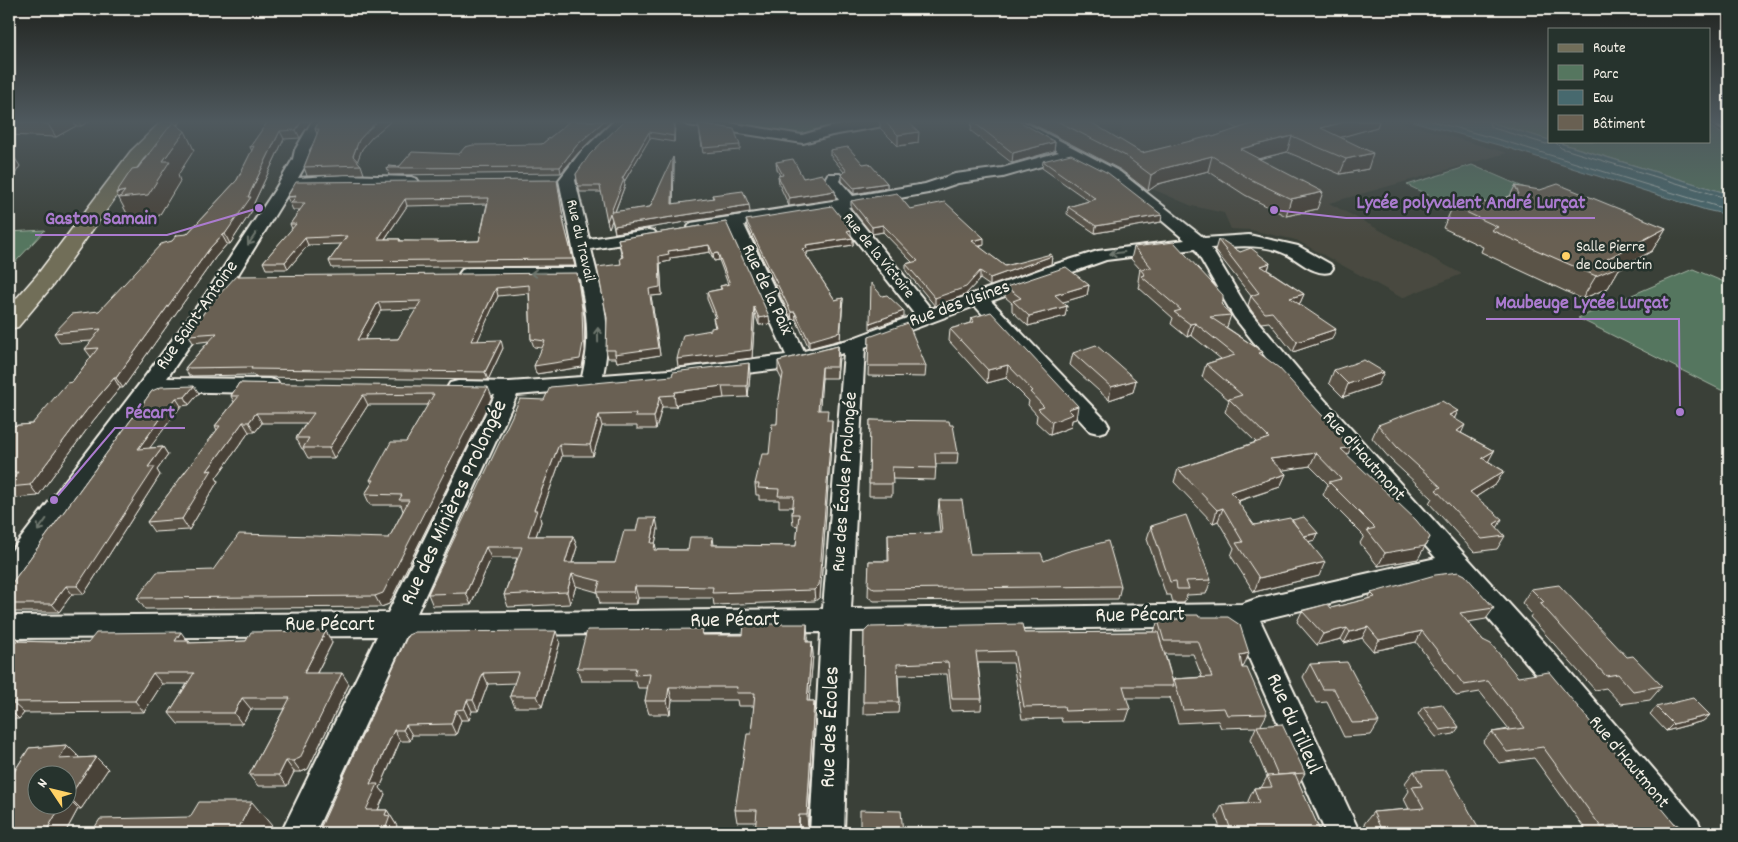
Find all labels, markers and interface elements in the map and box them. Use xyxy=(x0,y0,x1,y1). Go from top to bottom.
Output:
legend xyxy=(1548,28,1710,142)
text: Route xyxy=(1593,38,1626,60)
text: Parc xyxy=(1593,64,1618,86)
text: Eau xyxy=(1593,88,1613,110)
text: Bâtiment xyxy=(1593,114,1646,136)
callout: Lycée polyvalent André Lurçat xyxy=(1346,183,1595,218)
text: Lycée polyvalent André Lurçat xyxy=(1357,190,1586,218)
street label: Rue du Travail xyxy=(559,197,601,285)
callout: Gaston Samain xyxy=(35,200,167,235)
text: Gaston Samain xyxy=(45,206,157,234)
street label: Rue de la Victoire xyxy=(836,208,920,304)
one-way arrow xyxy=(247,232,257,246)
place label: Salle Pierre de Coubertin xyxy=(1576,236,1652,277)
street label: Rue de la Paix xyxy=(733,240,799,340)
one-way arrow xyxy=(1109,249,1125,259)
marker: Salle Pierre de Coubertin xyxy=(1560,250,1572,262)
street label: Rue Saint-Antoine xyxy=(150,256,246,376)
one-way arrow xyxy=(531,269,547,278)
street label: Rue des Usines xyxy=(906,274,1014,336)
callout: Maubeuge Lycée Lurçat xyxy=(1486,284,1679,319)
text: Maubeuge Lycée Lurçat xyxy=(1495,290,1669,318)
one-way arrow xyxy=(593,327,602,343)
street label: Rue des Écoles Prolongée xyxy=(826,391,866,573)
callout: Pécart xyxy=(115,393,185,428)
street label: Rue des Minières Prolongée xyxy=(394,395,516,611)
text: Pécart xyxy=(125,400,176,428)
street label: Rue d'Hautmont xyxy=(1315,406,1411,508)
one-way arrow xyxy=(36,518,47,531)
street label: Rue Pécart xyxy=(1095,600,1185,632)
street label: Rue Pécart xyxy=(690,605,780,637)
street label: Rue Pécart xyxy=(285,610,375,641)
street label: Rue des Écoles xyxy=(813,665,849,789)
street label: Rue du Tilleul xyxy=(1257,669,1329,779)
street label: Rue d'Hautmont xyxy=(1581,711,1675,815)
north arrow xyxy=(28,764,78,814)
text: N xyxy=(33,775,53,792)

